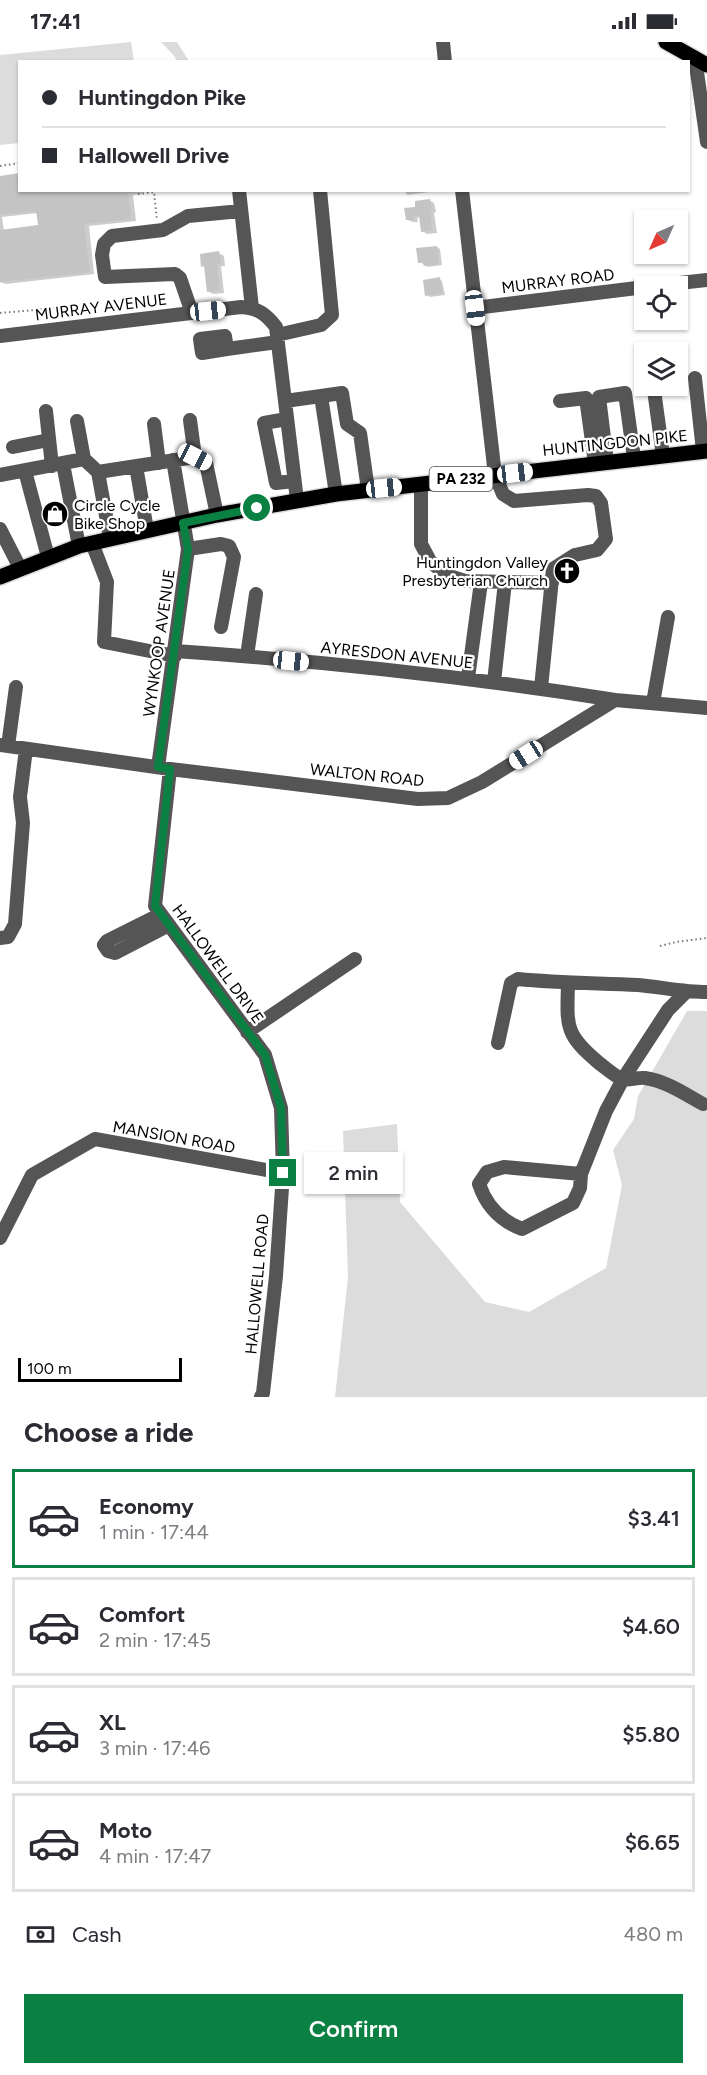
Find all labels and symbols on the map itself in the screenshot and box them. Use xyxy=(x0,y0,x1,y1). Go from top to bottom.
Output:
north arrow xyxy=(634,210,688,264)
street label: MURRAY ROAD xyxy=(501,265,615,297)
street label: MURRAY AVENUE xyxy=(34,289,168,325)
car xyxy=(464,289,486,327)
car xyxy=(189,300,227,322)
street label: HUNTINGDON PIKE xyxy=(541,426,689,460)
car xyxy=(175,441,215,473)
car xyxy=(496,462,534,484)
road number: PA 232 xyxy=(430,467,492,491)
car xyxy=(365,477,403,499)
route start xyxy=(243,494,270,521)
place label: Circle Cycle Bike Shop xyxy=(74,496,160,533)
shop icon: Circle Cycle Bike Shop xyxy=(40,499,70,529)
place label: Huntingdon Valley Presbyterian Church xyxy=(402,553,549,590)
church icon: Huntingdon Valley Presbyterian Church xyxy=(552,556,582,586)
street label: WYNKOOP AVENUE xyxy=(139,568,179,718)
street label: AYRESDON AVENUE xyxy=(320,638,474,672)
car xyxy=(272,650,310,672)
car xyxy=(506,738,546,772)
street label: WALTON ROAD xyxy=(309,760,425,790)
street label: HALLOWELL DRIVE xyxy=(168,901,268,1027)
street label: MANSION ROAD xyxy=(111,1117,237,1157)
callout: 2 min xyxy=(304,1152,403,1194)
route end xyxy=(269,1159,296,1186)
street label: HALLOWELL ROAD xyxy=(241,1213,273,1355)
scale bar xyxy=(18,1355,182,1382)

